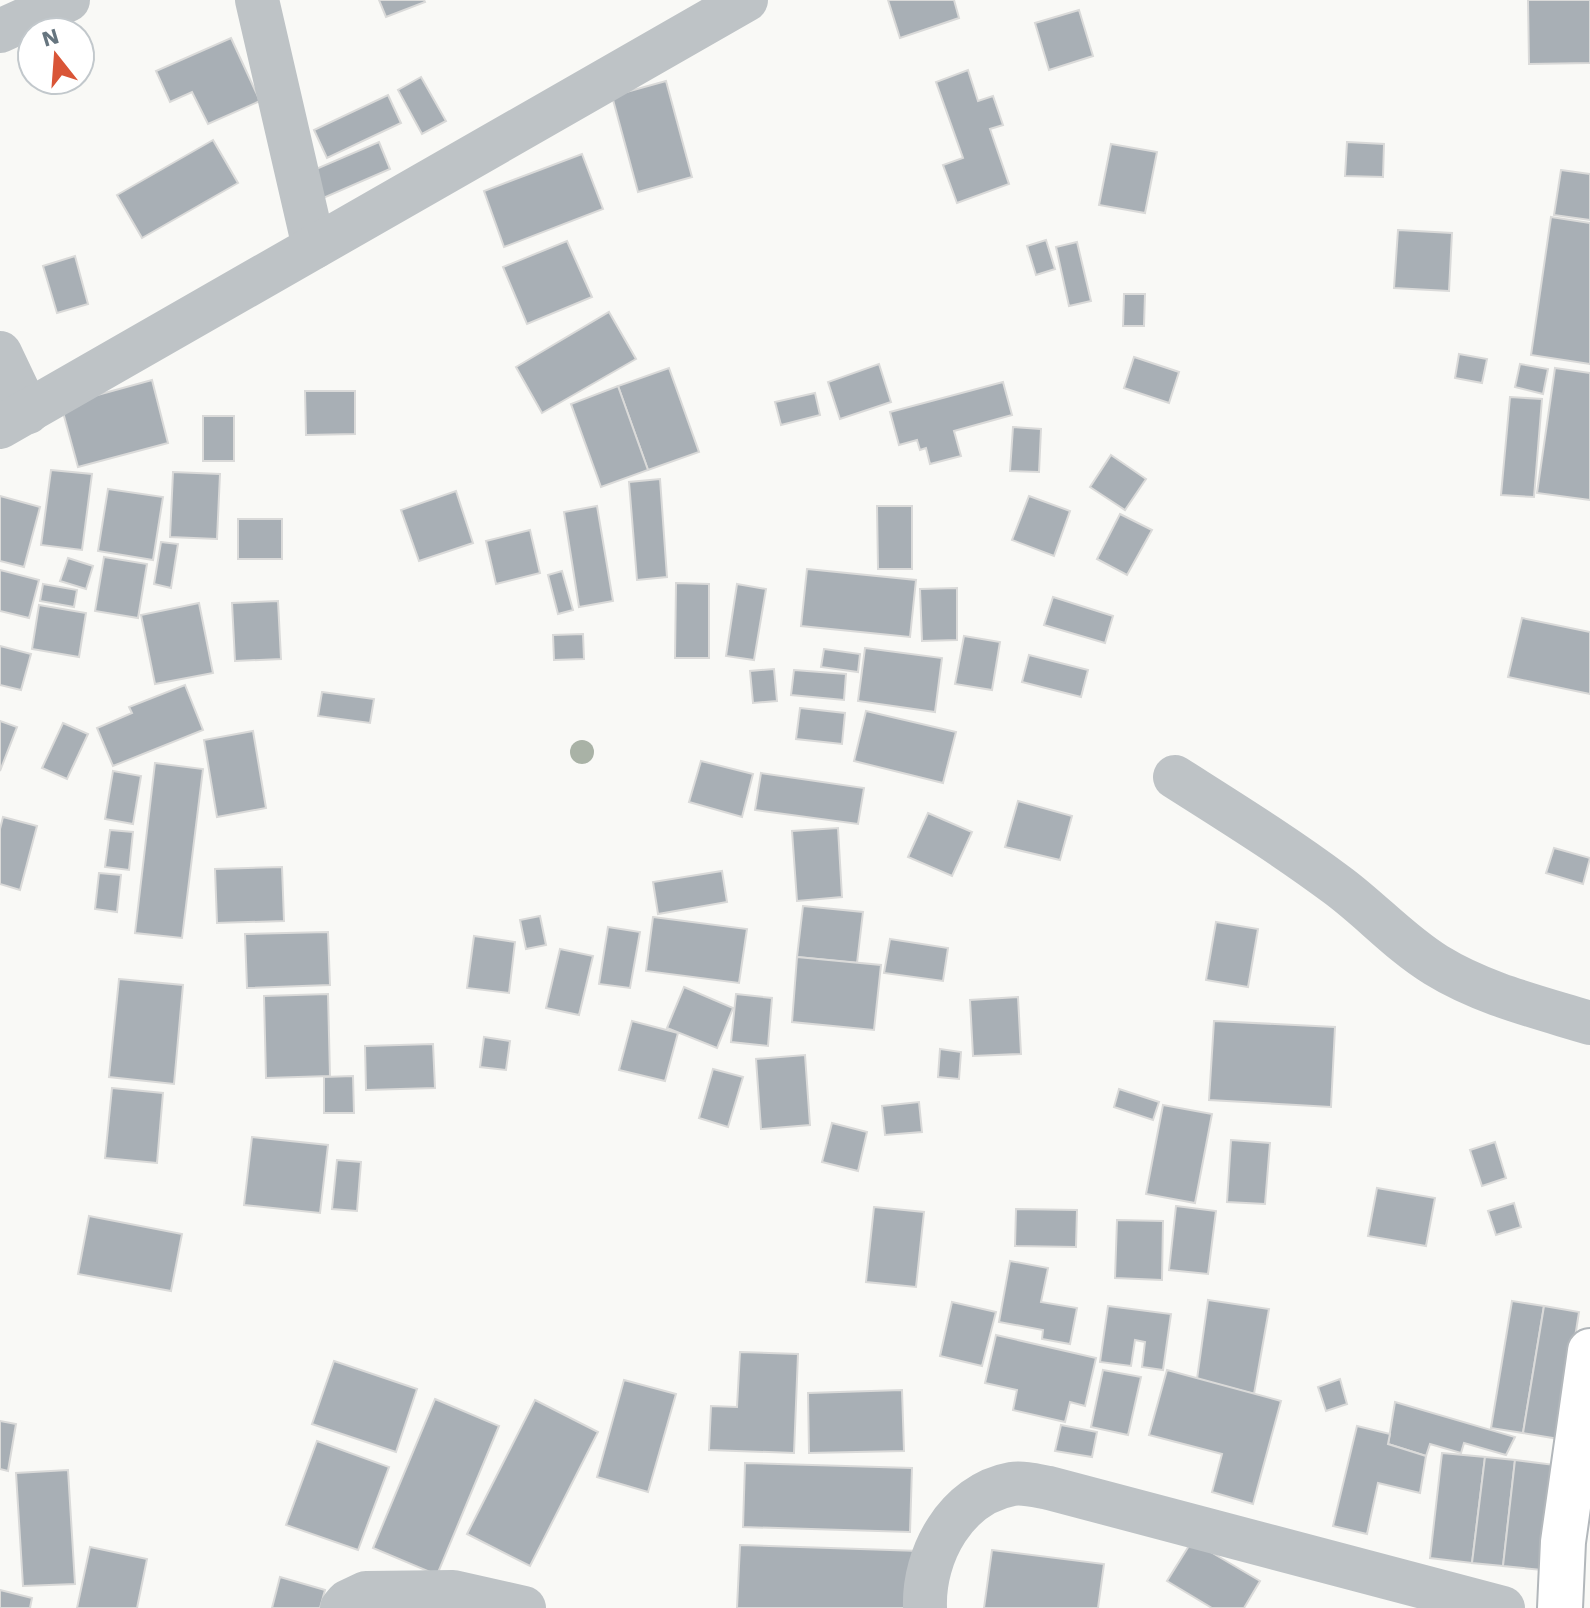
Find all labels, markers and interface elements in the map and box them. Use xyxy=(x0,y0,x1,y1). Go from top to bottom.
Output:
north arrow xyxy=(16,16,96,96)
text: N xyxy=(39,23,62,52)

